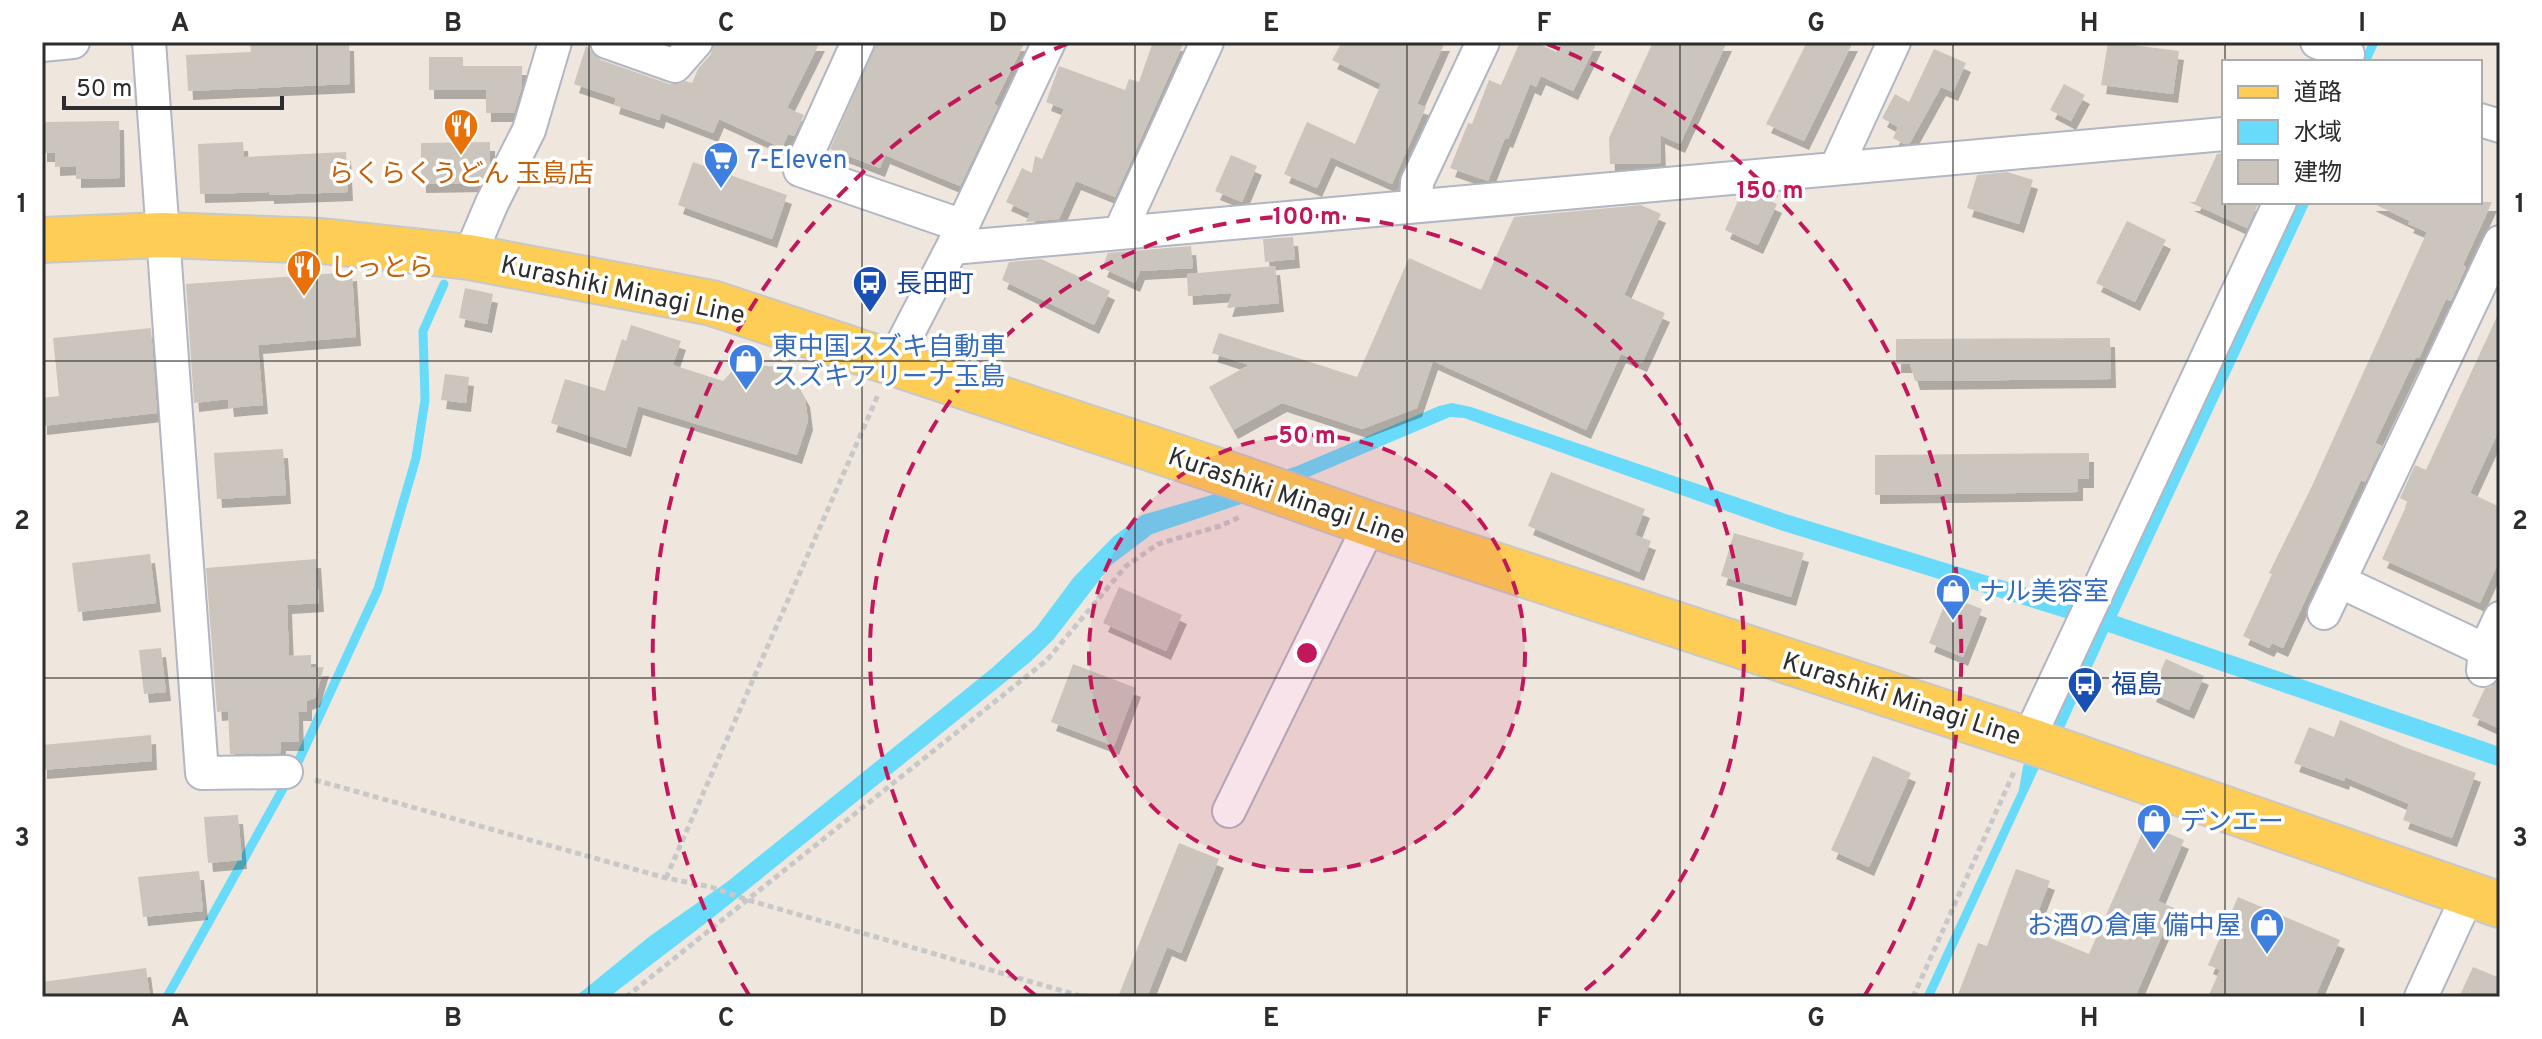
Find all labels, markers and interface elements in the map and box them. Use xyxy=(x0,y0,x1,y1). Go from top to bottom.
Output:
text: A xyxy=(171,8,189,41)
text: B xyxy=(444,8,462,41)
text: C xyxy=(718,8,734,41)
text: D xyxy=(989,8,1007,41)
text: E xyxy=(1263,8,1279,41)
text: F xyxy=(1537,8,1552,41)
text: G xyxy=(1807,8,1825,41)
text: H xyxy=(2080,8,2098,41)
text: I xyxy=(2358,8,2366,41)
scale bar xyxy=(64,60,282,110)
legend xyxy=(2222,60,2482,204)
text: 50 m xyxy=(76,75,132,105)
text: 道路 xyxy=(2294,79,2342,109)
restaurant icon: らくらくうどん 玉島店 xyxy=(442,107,480,157)
text: 水域 xyxy=(2294,119,2342,149)
supermarket icon: 7-Eleven xyxy=(702,140,740,190)
place label: 7-Eleven xyxy=(747,145,847,178)
place label: らくらくうどん 玉島店 xyxy=(328,159,594,192)
text: 建物 xyxy=(2294,159,2342,189)
text: 150 m xyxy=(1736,177,1804,207)
text: 1 xyxy=(17,189,27,222)
text: 1 xyxy=(2515,189,2525,222)
text: 100 m xyxy=(1273,203,1341,233)
restaurant icon: しっとら xyxy=(285,248,323,298)
street label: Kurashiki Minagi Line xyxy=(497,249,748,333)
place label: しっとら xyxy=(330,253,434,286)
bus stop icon: 長田町 xyxy=(851,264,889,314)
place label: 長田町 xyxy=(896,269,974,302)
place label: 東中国スズキ自動車 スズキアリーナ玉島 xyxy=(772,332,1006,395)
shop icon: 東中国スズキ自動車 スズキアリーナ玉島 xyxy=(727,342,765,392)
text: 50 m xyxy=(1278,422,1336,452)
street label: Kurashiki Minagi Line xyxy=(1163,441,1409,553)
text: 2 xyxy=(14,506,30,539)
text: 2 xyxy=(2512,506,2528,539)
shop icon: ナル美容室 xyxy=(1934,572,1972,622)
place label: ナル美容室 xyxy=(1979,577,2109,610)
centre of rings xyxy=(1293,639,1321,667)
street label: Kurashiki Minagi Line xyxy=(1778,646,2025,755)
bus stop icon: 福島 xyxy=(2066,665,2104,715)
place label: 福島 xyxy=(2111,670,2163,703)
shop icon: デンエー xyxy=(2135,802,2173,852)
place label: デンエー xyxy=(2180,807,2284,840)
text: 3 xyxy=(14,823,30,856)
text: 3 xyxy=(2512,823,2528,856)
shop icon: お酒の倉庫 備中屋 xyxy=(2248,906,2286,956)
place label: お酒の倉庫 備中屋 xyxy=(2027,911,2241,944)
text: A xyxy=(171,1003,189,1036)
text: B xyxy=(444,1003,462,1036)
text: C xyxy=(718,1003,734,1036)
text: D xyxy=(989,1003,1007,1036)
text: E xyxy=(1263,1003,1279,1036)
text: F xyxy=(1537,1003,1552,1036)
text: G xyxy=(1807,1003,1825,1036)
text: H xyxy=(2080,1003,2098,1036)
text: I xyxy=(2358,1003,2366,1036)

